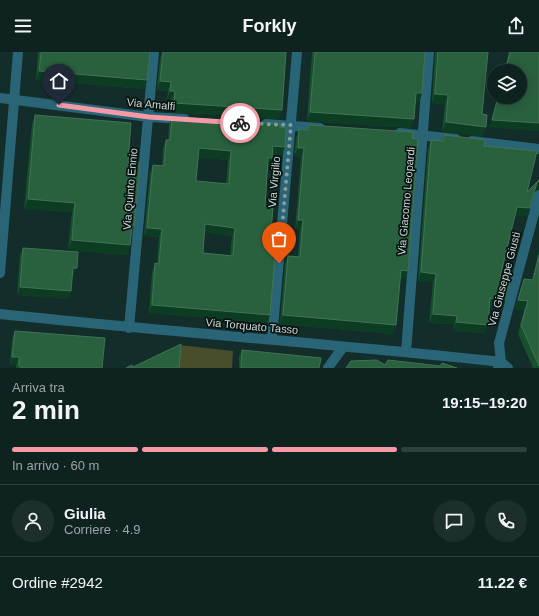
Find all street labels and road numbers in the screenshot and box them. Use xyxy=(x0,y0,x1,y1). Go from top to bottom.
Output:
street label: Via Amalfi xyxy=(126,96,176,112)
street label: Via Giacomo Leopardi xyxy=(395,146,417,256)
street label: Via Quinto Ennio xyxy=(120,147,140,231)
street label: Via Virgilio xyxy=(266,156,282,208)
street label: Via Giuseppe Giusti xyxy=(486,231,522,327)
street label: Via Torquato Tasso xyxy=(205,316,299,336)

